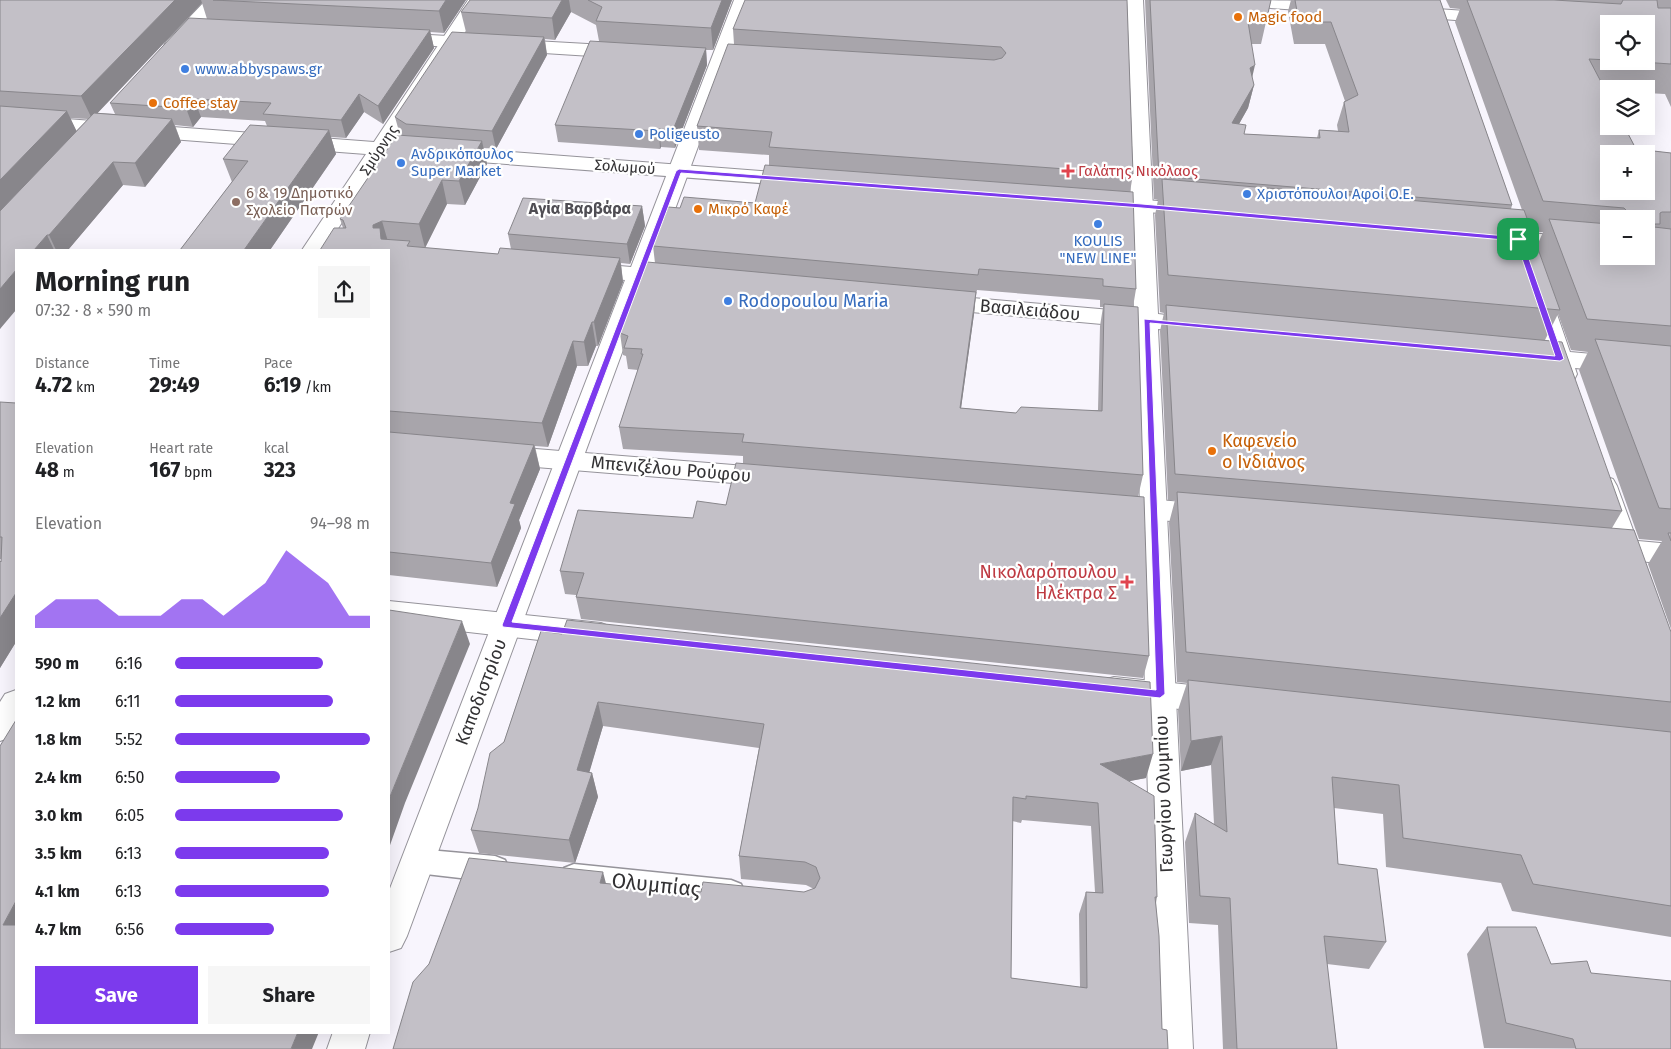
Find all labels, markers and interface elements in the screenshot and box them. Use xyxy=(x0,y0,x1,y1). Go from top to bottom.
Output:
place label: Magic food xyxy=(1248,8,1322,26)
marker: Magic food xyxy=(1232,11,1244,23)
map controls xyxy=(1600,15,1655,265)
button: locate xyxy=(1600,15,1655,70)
place label: www.abbyspaws.gr xyxy=(195,60,323,78)
marker: www.abbyspaws.gr xyxy=(179,63,191,75)
button: layers xyxy=(1600,80,1655,135)
place label: Coffee stay xyxy=(163,94,238,112)
marker: Coffee stay xyxy=(147,97,159,109)
street label: Σμύρνης xyxy=(356,121,402,179)
place label: Poligeusto xyxy=(649,125,720,143)
marker: Poligeusto xyxy=(633,128,645,140)
place label: Ανδρικόπουλος Super Market xyxy=(411,145,514,180)
button: + xyxy=(1600,145,1655,200)
street label: Σολωμού xyxy=(594,156,656,178)
marker: Ανδρικόπουλος Super Market xyxy=(395,157,407,169)
place label: Γαλάτης Νικόλαος xyxy=(1078,162,1198,180)
marker: Γαλάτης Νικόλαος xyxy=(1062,165,1074,177)
place label: 6 & 19 Δημοτικό Σχολείο Πατρών xyxy=(246,184,354,219)
place label: Χριστόπουλοι Αφοί Ο.Ε. xyxy=(1257,185,1414,203)
marker: Χριστόπουλοι Αφοί Ο.Ε. xyxy=(1241,188,1253,200)
marker: 6 & 19 Δημοτικό Σχολείο Πατρών xyxy=(230,196,242,208)
district label: Αγία Βαρβάρα xyxy=(528,199,632,218)
place label: Μικρό Καφέ xyxy=(708,200,789,218)
marker: Μικρό Καφέ xyxy=(692,203,704,215)
button: − xyxy=(1600,210,1655,265)
marker: KOULIS "NEW LINE" xyxy=(1092,218,1104,230)
pin xyxy=(1497,218,1539,260)
icon: arrive xyxy=(1504,225,1532,253)
place label: KOULIS "NEW LINE" xyxy=(1060,232,1136,267)
text: Morning run xyxy=(35,265,190,298)
button: share xyxy=(318,266,370,318)
place label: Rodopoulou Maria xyxy=(738,290,889,312)
marker: Rodopoulou Maria xyxy=(722,295,734,307)
street label: Βασιλειάδου xyxy=(979,295,1081,325)
text: 07:32 · 8 × 590 m xyxy=(35,301,151,320)
text: Distance xyxy=(35,355,89,372)
text: Time xyxy=(149,355,180,372)
text: Pace xyxy=(264,355,293,372)
text: 4.72 xyxy=(35,372,72,398)
text: 29:49 xyxy=(149,372,200,398)
text: 6:19 xyxy=(264,372,301,398)
text: km xyxy=(72,379,95,396)
text: /km xyxy=(301,379,332,396)
place label: Καφενείο ο Ινδιάνος xyxy=(1222,430,1306,473)
text: Elevation xyxy=(35,440,94,457)
text: Heart rate xyxy=(149,440,213,457)
text: kcal xyxy=(264,440,289,457)
marker: Καφενείο ο Ινδιάνος xyxy=(1206,445,1218,457)
street label: Μπενιζέλου Ρούφου xyxy=(590,451,752,487)
text: 48 xyxy=(35,457,59,483)
text: 167 xyxy=(149,457,180,483)
text: 323 xyxy=(264,457,296,483)
text: m xyxy=(59,464,75,481)
text: bpm xyxy=(180,464,213,481)
text: Elevation xyxy=(35,514,102,533)
text: 94–98 m xyxy=(310,514,370,533)
place label: Νικολαρόπουλου Ηλέκτρα Σ xyxy=(980,561,1117,604)
marker: Νικολαρόπουλου Ηλέκτρα Σ xyxy=(1121,576,1133,588)
street label: Καποδιστρίου xyxy=(451,636,511,748)
text: 590 m xyxy=(35,654,79,673)
text: 6:16 xyxy=(115,654,142,673)
text: 1.2 km xyxy=(35,692,81,711)
text: 6:11 xyxy=(115,692,140,711)
street label: Γεωργίου Ολυμπίου xyxy=(1150,715,1178,873)
text: 1.8 km xyxy=(35,730,82,749)
text: 5:52 xyxy=(115,730,143,749)
text: 2.4 km xyxy=(35,768,82,787)
text: 6:50 xyxy=(115,768,144,787)
text: 3.0 km xyxy=(35,806,82,825)
text: 6:05 xyxy=(115,806,144,825)
text: 3.5 km xyxy=(35,844,82,863)
text: 6:13 xyxy=(115,844,142,863)
street label: Ολυμπίας xyxy=(610,867,702,903)
text: 4.1 km xyxy=(35,882,80,901)
text: 6:13 xyxy=(115,882,142,901)
text: 4.7 km xyxy=(35,920,82,939)
text: 6:56 xyxy=(115,920,144,939)
button: Save xyxy=(35,966,198,1024)
button: Share xyxy=(208,966,370,1024)

